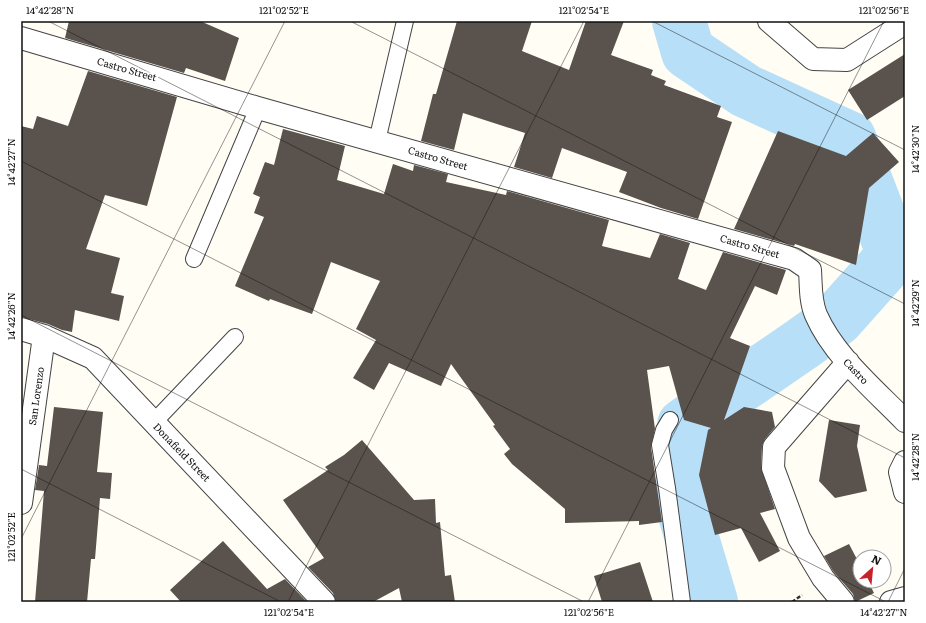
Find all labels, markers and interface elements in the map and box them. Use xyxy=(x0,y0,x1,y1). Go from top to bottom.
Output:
text: 14°42'28"N xyxy=(26,2,74,17)
text: 121°02'52"E xyxy=(259,2,309,17)
text: 121°02'54"E xyxy=(559,2,609,17)
text: 121°02'56"E xyxy=(859,2,909,17)
street label: Castro Street xyxy=(95,53,159,84)
text: 14°42'30"N xyxy=(907,125,922,173)
text: 14°42'27"N xyxy=(3,138,18,186)
street label: Castro Street xyxy=(406,142,470,173)
street label: Castro Street xyxy=(718,230,782,261)
text: 14°42'29"N xyxy=(907,279,922,327)
text: 14°42'26"N xyxy=(3,292,18,340)
street label: Castro xyxy=(840,354,873,387)
street label: San Lorenzo xyxy=(24,366,47,426)
street label: Donafield Street xyxy=(150,419,214,485)
text: 14°42'28"N xyxy=(907,433,922,481)
text: 121°02'52"E xyxy=(3,512,18,562)
north arrow xyxy=(852,549,892,589)
text: N xyxy=(869,550,885,568)
text: 121°02'54"E xyxy=(264,604,314,619)
text: 121°02'56"E xyxy=(564,604,614,619)
text: 14°42'27"N xyxy=(860,604,908,619)

